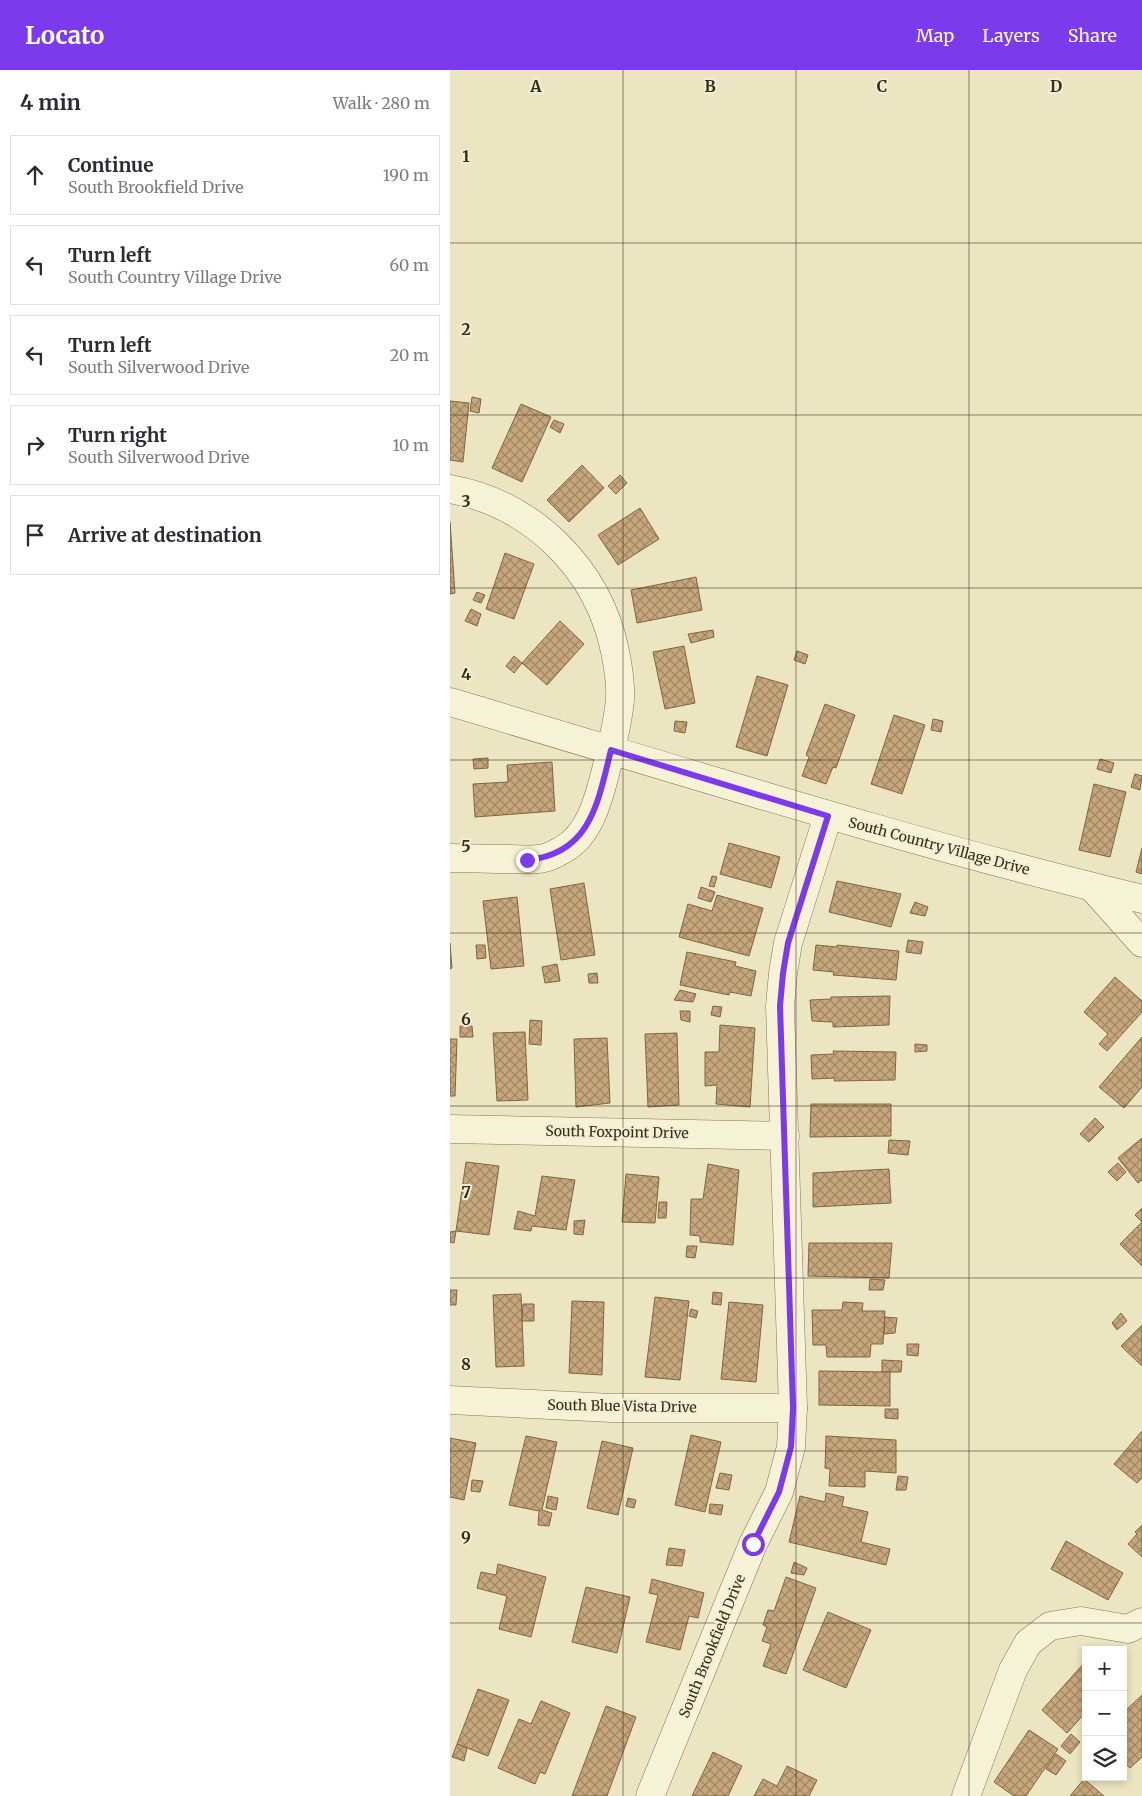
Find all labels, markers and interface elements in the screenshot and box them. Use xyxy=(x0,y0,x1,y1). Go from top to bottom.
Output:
text: Locato xyxy=(25,20,104,51)
text: Map xyxy=(916,24,954,47)
text: Layers xyxy=(982,24,1040,47)
text: Share xyxy=(1068,24,1117,47)
text: A xyxy=(529,76,542,96)
text: B xyxy=(704,76,716,96)
text: C xyxy=(877,76,887,96)
text: D xyxy=(1050,76,1062,96)
text: 4 min xyxy=(20,89,81,116)
text: Walk · 280 m xyxy=(333,93,430,113)
text: 1 xyxy=(462,146,470,166)
text: Continue xyxy=(68,153,154,177)
icon: ahead xyxy=(21,161,49,189)
text: 190 m xyxy=(383,165,429,185)
text: South Brookfield Drive xyxy=(68,177,244,197)
text: Turn left xyxy=(68,243,152,267)
icon: left xyxy=(21,251,49,279)
text: 60 m xyxy=(389,255,429,275)
text: South Country Village Drive xyxy=(68,267,282,287)
text: 2 xyxy=(461,319,471,339)
text: Turn left xyxy=(68,333,152,357)
icon: left xyxy=(21,341,49,369)
text: 20 m xyxy=(390,345,429,365)
text: South Silverwood Drive xyxy=(68,357,249,377)
text: Turn right xyxy=(68,423,167,447)
icon: right xyxy=(21,431,49,459)
text: 10 m xyxy=(392,435,429,455)
text: South Silverwood Drive xyxy=(68,447,249,467)
text: 3 xyxy=(461,491,471,511)
icon: arrive xyxy=(21,521,49,549)
text: Arrive at destination xyxy=(68,523,262,547)
text: 4 xyxy=(461,664,471,684)
street label: South Country Village Drive xyxy=(846,813,1032,879)
text: 5 xyxy=(461,836,471,856)
route end xyxy=(516,849,539,872)
text: 6 xyxy=(461,1009,471,1029)
street label: South Foxpoint Drive xyxy=(545,1122,689,1142)
text: 7 xyxy=(461,1182,471,1202)
text: 8 xyxy=(461,1354,471,1374)
street label: South Blue Vista Drive xyxy=(547,1396,697,1416)
text: 9 xyxy=(461,1527,471,1547)
route start xyxy=(742,1533,765,1556)
street label: South Brookfield Drive xyxy=(675,1571,749,1721)
map controls xyxy=(1082,1646,1127,1781)
button: + xyxy=(1082,1646,1127,1691)
button: − xyxy=(1082,1691,1127,1736)
button: layers xyxy=(1082,1736,1127,1781)

